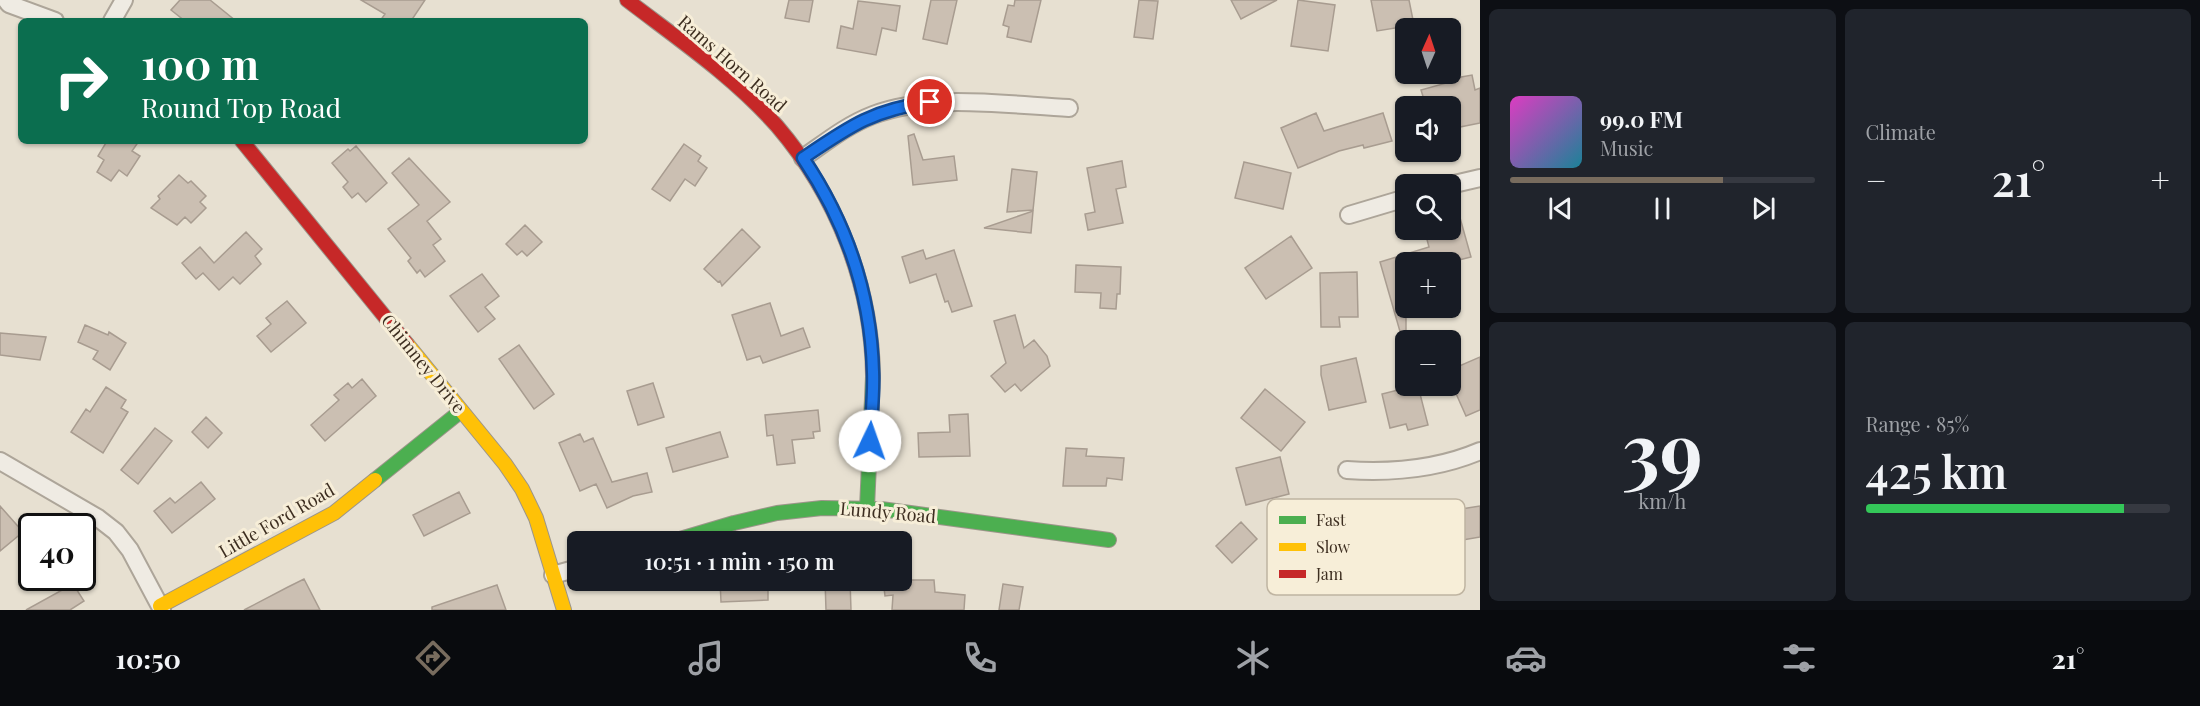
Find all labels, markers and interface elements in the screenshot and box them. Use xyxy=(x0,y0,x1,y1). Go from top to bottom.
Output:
street label: Rams Horn Road xyxy=(673,9,792,117)
north arrow xyxy=(1395,18,1461,84)
map controls xyxy=(1395,18,1461,396)
text: 100 m xyxy=(141,35,259,91)
icon: right xyxy=(42,42,120,120)
pin xyxy=(904,76,955,127)
icon: arrive xyxy=(913,85,946,118)
text: Round Top Road xyxy=(141,89,341,125)
button: sound xyxy=(1395,96,1461,162)
text: 99.0 FM xyxy=(1600,104,1683,134)
text: Climate xyxy=(1866,118,1936,145)
text: Music xyxy=(1600,134,1653,161)
text: 21° xyxy=(1992,148,2046,208)
text: − xyxy=(1866,157,1887,201)
text: + xyxy=(2151,157,2170,201)
button: search xyxy=(1395,174,1461,240)
icon: previous xyxy=(1544,192,1577,225)
icon: pause xyxy=(1646,192,1679,225)
icon: next xyxy=(1747,192,1780,225)
button: + xyxy=(1395,252,1461,318)
street label: Chimney Drive xyxy=(376,309,471,418)
button: − xyxy=(1395,330,1461,396)
text: 39 xyxy=(1622,396,1703,500)
position arrow xyxy=(838,409,902,473)
text: Range · 85% xyxy=(1866,410,1969,437)
text: 425 km xyxy=(1866,440,2007,500)
street label: Little Ford Road xyxy=(214,477,339,563)
text: km/h xyxy=(1638,487,1686,514)
street label: Lundy Road xyxy=(839,496,938,528)
legend xyxy=(1267,499,1465,595)
text: Fast xyxy=(1316,509,1346,530)
speed limit sign: 40 xyxy=(18,513,96,591)
text: Slow xyxy=(1316,536,1351,557)
text: 10:51 · 1 min · 150 m xyxy=(645,546,834,576)
text: Jam xyxy=(1315,563,1343,584)
icon: directions xyxy=(412,637,454,679)
icon: music xyxy=(685,637,727,679)
icon: phone xyxy=(959,637,1001,679)
icon: climate xyxy=(1232,637,1274,679)
icon: car xyxy=(1505,637,1547,679)
icon: filters xyxy=(1778,637,1820,679)
text: 10:50 xyxy=(116,640,181,676)
text: 21° xyxy=(2052,640,2084,676)

